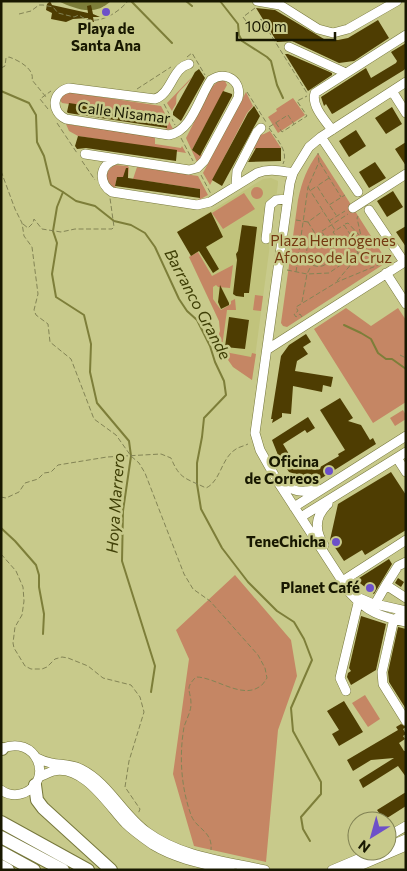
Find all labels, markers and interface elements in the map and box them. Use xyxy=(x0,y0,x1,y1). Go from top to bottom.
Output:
marker: Playa de Santa Ana xyxy=(100,6,112,18)
scale bar xyxy=(237,10,334,42)
text: 100 m xyxy=(245,17,287,35)
place label: Playa de Santa Ana xyxy=(71,19,141,54)
street label: Calle Nisamar xyxy=(77,97,172,127)
park label: Plaza Hermógenes Afonso de la Cruz xyxy=(270,231,396,266)
water label: Barranco Grande xyxy=(161,245,236,363)
water label: Hoya Marrero xyxy=(102,452,127,554)
place label: Oficina de Correos xyxy=(244,452,319,487)
marker: Oficina de Correos xyxy=(323,465,335,477)
place label: TeneChicha xyxy=(246,532,326,550)
marker: TeneChicha xyxy=(330,536,342,548)
place label: Planet Café xyxy=(281,578,360,596)
marker: Planet Café xyxy=(364,582,376,594)
north arrow xyxy=(347,811,397,861)
text: N xyxy=(355,837,373,857)

